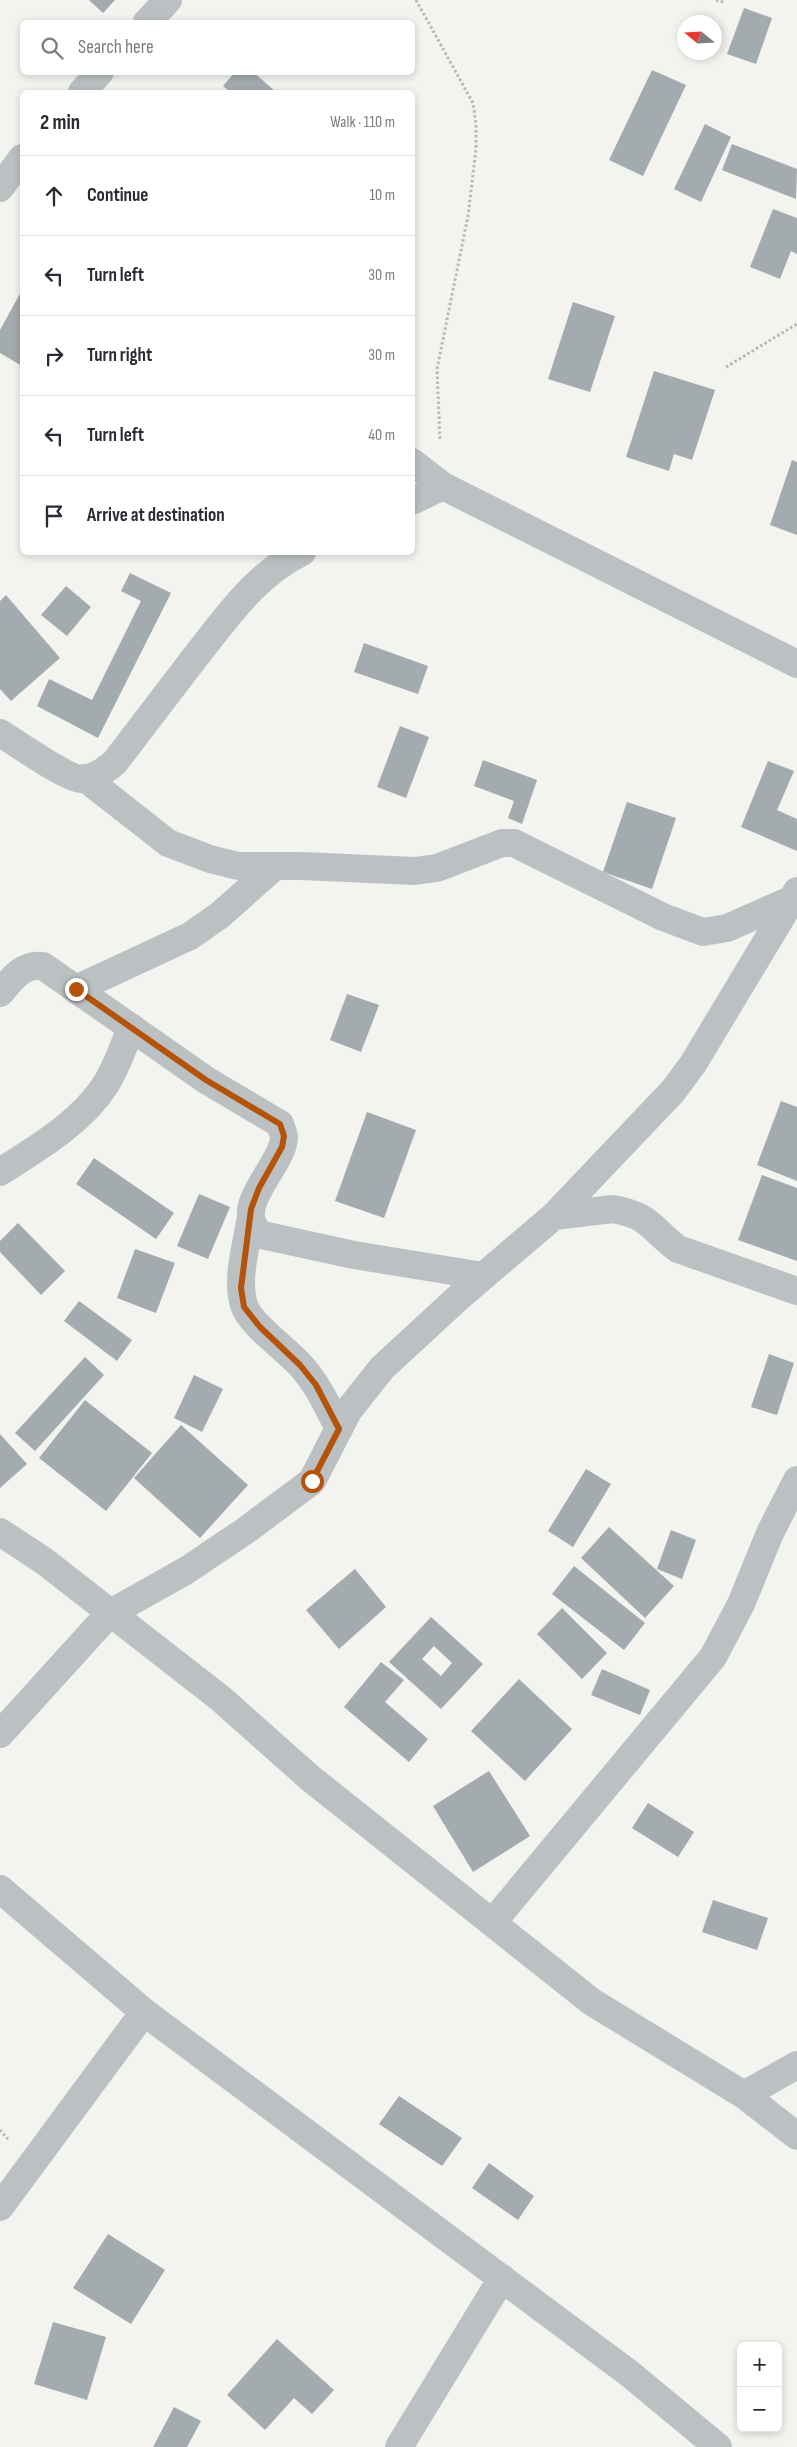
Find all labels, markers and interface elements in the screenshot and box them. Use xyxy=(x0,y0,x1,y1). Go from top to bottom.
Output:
north arrow xyxy=(677,15,722,60)
search box xyxy=(20,20,415,75)
icon: search xyxy=(38,34,66,62)
text: Search here xyxy=(78,36,154,59)
text: 2 min xyxy=(40,110,80,135)
text: Walk · 110 m xyxy=(330,113,395,132)
icon: ahead xyxy=(40,182,68,210)
text: Continue xyxy=(87,184,148,207)
text: 10 m xyxy=(369,186,395,205)
icon: left xyxy=(40,262,68,290)
text: Turn left xyxy=(87,264,144,287)
text: 30 m xyxy=(368,266,395,285)
icon: right xyxy=(40,342,68,370)
text: Turn right xyxy=(87,344,152,367)
text: 30 m xyxy=(368,346,395,365)
icon: left xyxy=(40,422,68,450)
text: Turn left xyxy=(87,424,144,447)
text: 40 m xyxy=(368,426,395,445)
icon: arrive xyxy=(40,502,68,530)
text: Arrive at destination xyxy=(87,504,225,527)
route end xyxy=(65,978,88,1001)
route start xyxy=(301,1470,324,1493)
map controls xyxy=(737,2342,782,2432)
button: + xyxy=(737,2342,782,2387)
button: − xyxy=(737,2387,782,2432)

